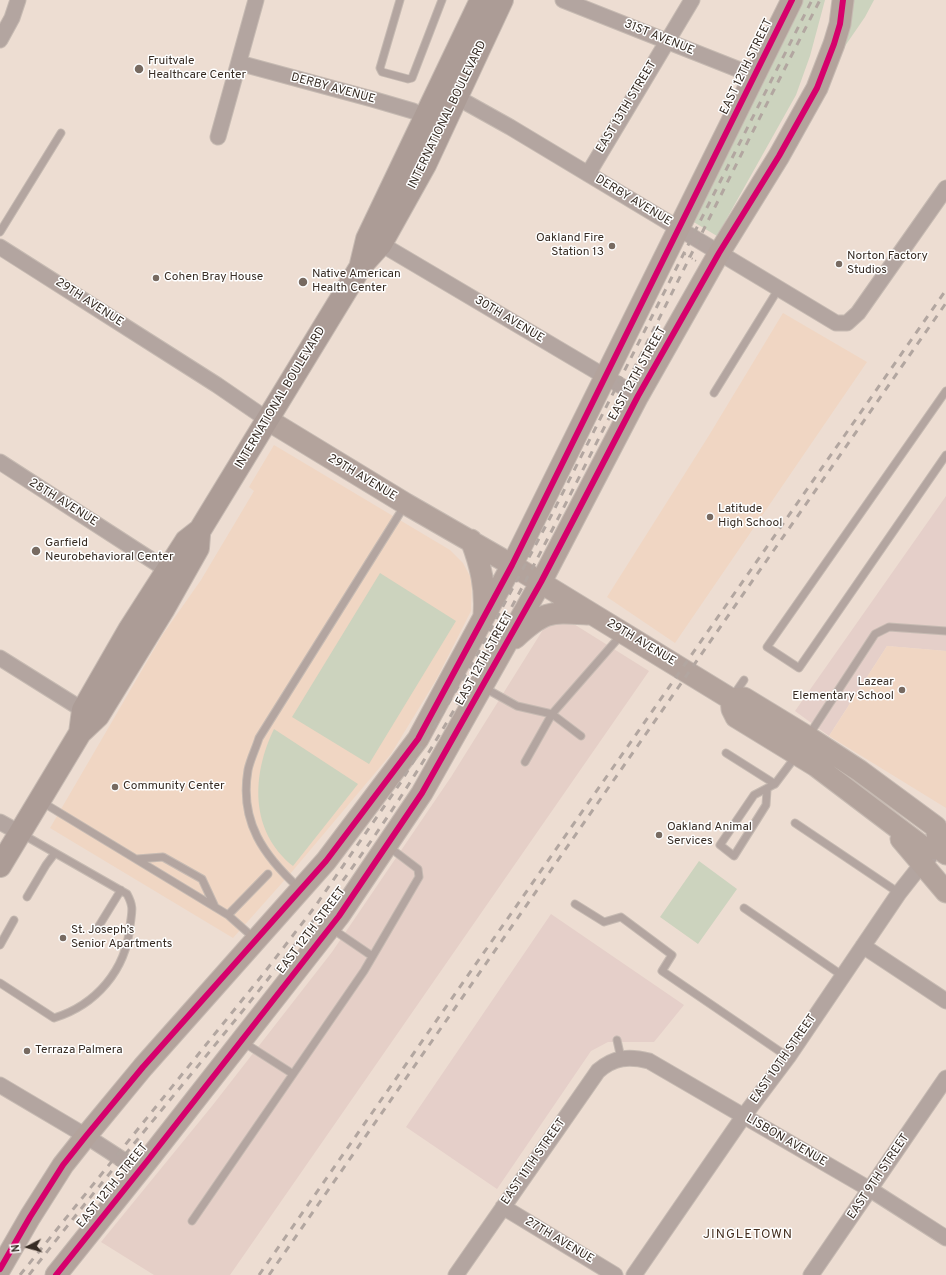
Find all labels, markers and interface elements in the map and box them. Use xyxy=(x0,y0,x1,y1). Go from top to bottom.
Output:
street label: 31ST AVENUE xyxy=(622,17,696,59)
street label: EAST 12TH STREET xyxy=(718,17,776,117)
street label: INTERNATIONAL BOULEVARD xyxy=(406,39,490,191)
place label: Fruitvale Healthcare Center xyxy=(148,55,246,83)
street label: EAST 13TH STREET xyxy=(594,58,660,156)
marker: Fruitvale Healthcare Center xyxy=(133,63,145,75)
street label: DERBY AVENUE xyxy=(289,71,377,107)
street label: DERBY AVENUE xyxy=(592,173,674,229)
place label: Oakland Fire Station 13 xyxy=(536,232,604,260)
marker: Oakland Fire Station 13 xyxy=(607,241,617,251)
place label: Norton Factory Studios xyxy=(847,250,928,278)
marker: Norton Factory Studios xyxy=(834,259,844,269)
place label: Native American Health Center xyxy=(312,268,401,296)
place label: Cohen Bray House xyxy=(164,271,263,285)
marker: Cohen Bray House xyxy=(151,273,161,283)
street label: 29TH AVENUE xyxy=(52,276,126,330)
marker: Native American Health Center xyxy=(297,276,309,288)
street label: 30TH AVENUE xyxy=(472,294,546,346)
street label: INTERNATIONAL BOULEVARD xyxy=(233,324,329,472)
street label: EAST 12TH STREET xyxy=(606,325,670,423)
street label: 29TH AVENUE xyxy=(325,452,399,504)
street label: 28TH AVENUE xyxy=(26,476,100,530)
place label: Latitude High School xyxy=(718,503,782,531)
marker: Latitude High School xyxy=(705,512,715,522)
place label: Garfield Neurobehavioral Center xyxy=(45,537,174,565)
marker: Garfield Neurobehavioral Center xyxy=(30,545,42,557)
street label: EAST 12TH STREET xyxy=(453,610,517,708)
street label: 29TH AVENUE xyxy=(604,617,678,669)
place label: Lazear Elementary School xyxy=(792,676,894,704)
marker: Lazear Elementary School xyxy=(897,685,907,695)
place label: Community Center xyxy=(123,780,225,794)
marker: Community Center xyxy=(110,782,120,792)
place label: Oakland Animal Services xyxy=(667,821,752,849)
marker: Oakland Animal Services xyxy=(654,830,664,840)
street label: EAST 12TH STREET xyxy=(275,885,349,977)
place label: St. Joseph’s Senior Apartments xyxy=(71,924,172,952)
marker: St. Joseph’s Senior Apartments xyxy=(58,933,68,943)
street label: EAST 10TH STREET xyxy=(748,1012,820,1106)
place label: Terraza Palmera xyxy=(35,1044,122,1058)
marker: Terraza Palmera xyxy=(22,1046,32,1056)
street label: LISBON AVENUE xyxy=(743,1112,829,1170)
street label: EAST 11TH STREET xyxy=(499,1116,569,1208)
street label: EAST 9TH STREET xyxy=(845,1131,913,1223)
street label: EAST 12TH STREET xyxy=(74,1141,152,1231)
street label: 27TH AVENUE xyxy=(522,1215,596,1267)
north arrow xyxy=(8,1227,48,1267)
district label: JINGLETOWN xyxy=(703,1227,793,1243)
text: N xyxy=(9,1244,23,1253)

